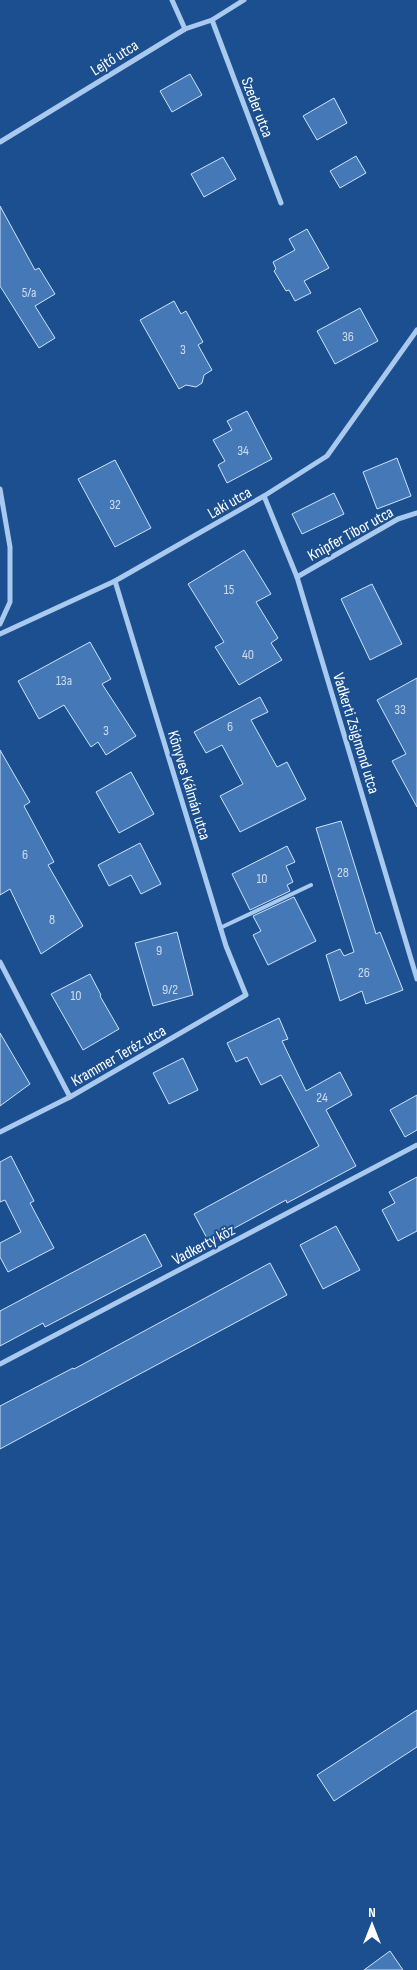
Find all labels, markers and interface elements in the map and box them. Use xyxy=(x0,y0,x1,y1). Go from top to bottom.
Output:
street label: Lejtő utca xyxy=(87,36,142,80)
street label: Szeder utca xyxy=(236,75,277,140)
house number: 5/a xyxy=(22,284,36,301)
house number: 36 xyxy=(342,328,354,345)
house number: 3 xyxy=(180,341,186,358)
house number: 34 xyxy=(237,442,249,459)
street label: Laki utca xyxy=(204,483,255,523)
house number: 32 xyxy=(109,496,121,513)
street label: Knipfer Tibor utca xyxy=(305,503,397,566)
house number: 15 xyxy=(224,581,235,598)
house number: 40 xyxy=(242,646,254,663)
street label: Vadkerti Zsigmond utca xyxy=(328,671,383,796)
house number: 13a xyxy=(56,672,72,689)
house number: 33 xyxy=(394,701,406,718)
house number: 6 xyxy=(227,718,233,735)
house number: 3 xyxy=(103,722,109,739)
street label: Könyves Kálmán utca xyxy=(163,729,214,842)
house number: 6 xyxy=(22,846,28,863)
house number: 28 xyxy=(337,864,349,881)
house number: 10 xyxy=(256,870,268,887)
house number: 8 xyxy=(49,911,55,928)
house number: 9 xyxy=(156,942,162,959)
house number: 26 xyxy=(358,964,370,981)
house number: 9/2 xyxy=(162,981,178,998)
house number: 10 xyxy=(70,987,82,1004)
street label: Krammer Teréz utca xyxy=(68,1021,170,1091)
house number: 24 xyxy=(316,1089,328,1106)
street label: Vadkerty köz xyxy=(169,1221,239,1270)
north arrow xyxy=(347,1900,397,1950)
text: N xyxy=(368,1904,376,1921)

